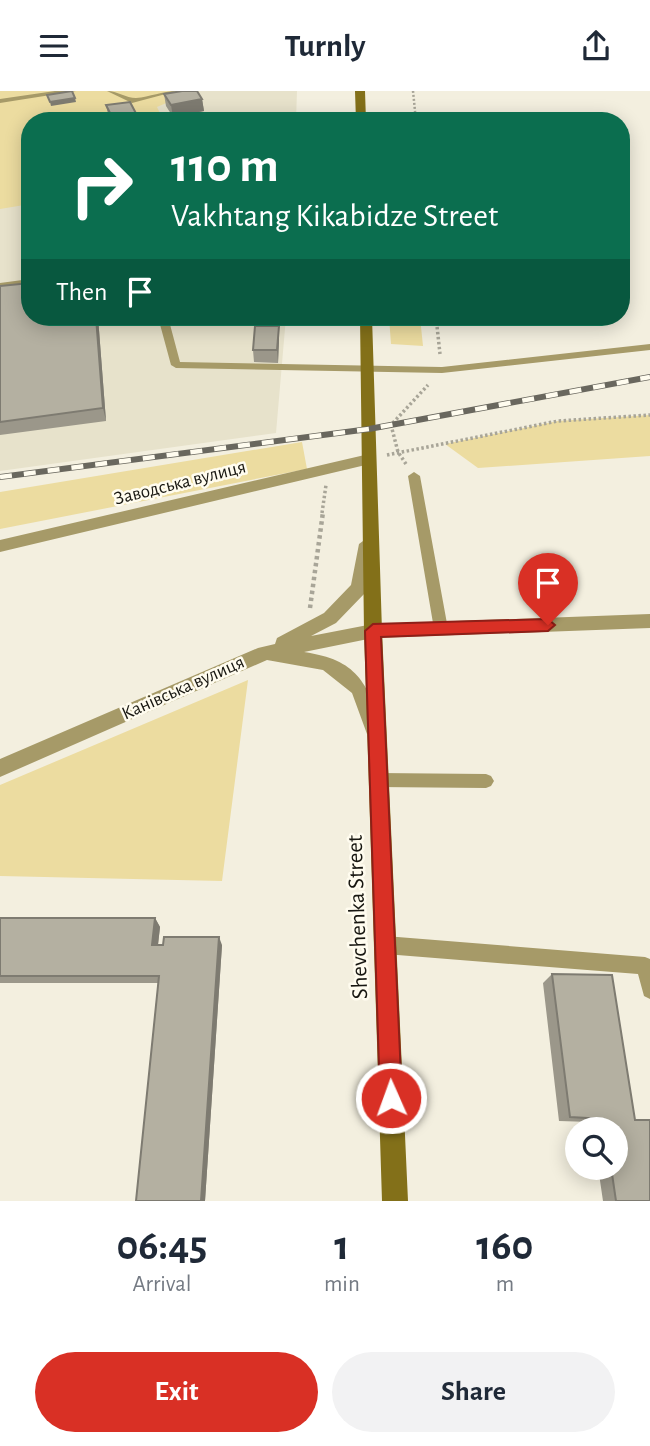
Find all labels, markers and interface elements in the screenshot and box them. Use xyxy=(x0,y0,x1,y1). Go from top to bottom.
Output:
icon: menu xyxy=(35,27,73,65)
icon: share xyxy=(577,27,615,65)
text: Turnly xyxy=(284,30,366,62)
icon: right xyxy=(56,140,147,231)
text: 110 m xyxy=(171,142,279,191)
text: Vakhtang Kikabidze Street xyxy=(171,200,498,232)
icon: arrive xyxy=(121,273,159,311)
text: Then xyxy=(56,279,107,305)
street label: Заводська вулиця xyxy=(112,457,248,509)
pin xyxy=(518,553,578,625)
icon: arrive xyxy=(529,564,567,602)
street label: Канівська вулиця xyxy=(119,652,247,724)
street label: Shevchenka Street xyxy=(344,834,372,1000)
position arrow xyxy=(354,1061,428,1135)
map controls xyxy=(565,1117,628,1180)
button: search xyxy=(565,1117,628,1180)
text: 06:45 xyxy=(116,1225,208,1267)
text: 1 xyxy=(334,1225,349,1267)
text: 160 xyxy=(476,1225,534,1267)
text: Arrival xyxy=(132,1273,192,1296)
text: min xyxy=(324,1273,360,1296)
text: m xyxy=(496,1273,514,1296)
button: Exit xyxy=(35,1352,318,1432)
button: Share xyxy=(332,1352,615,1432)

